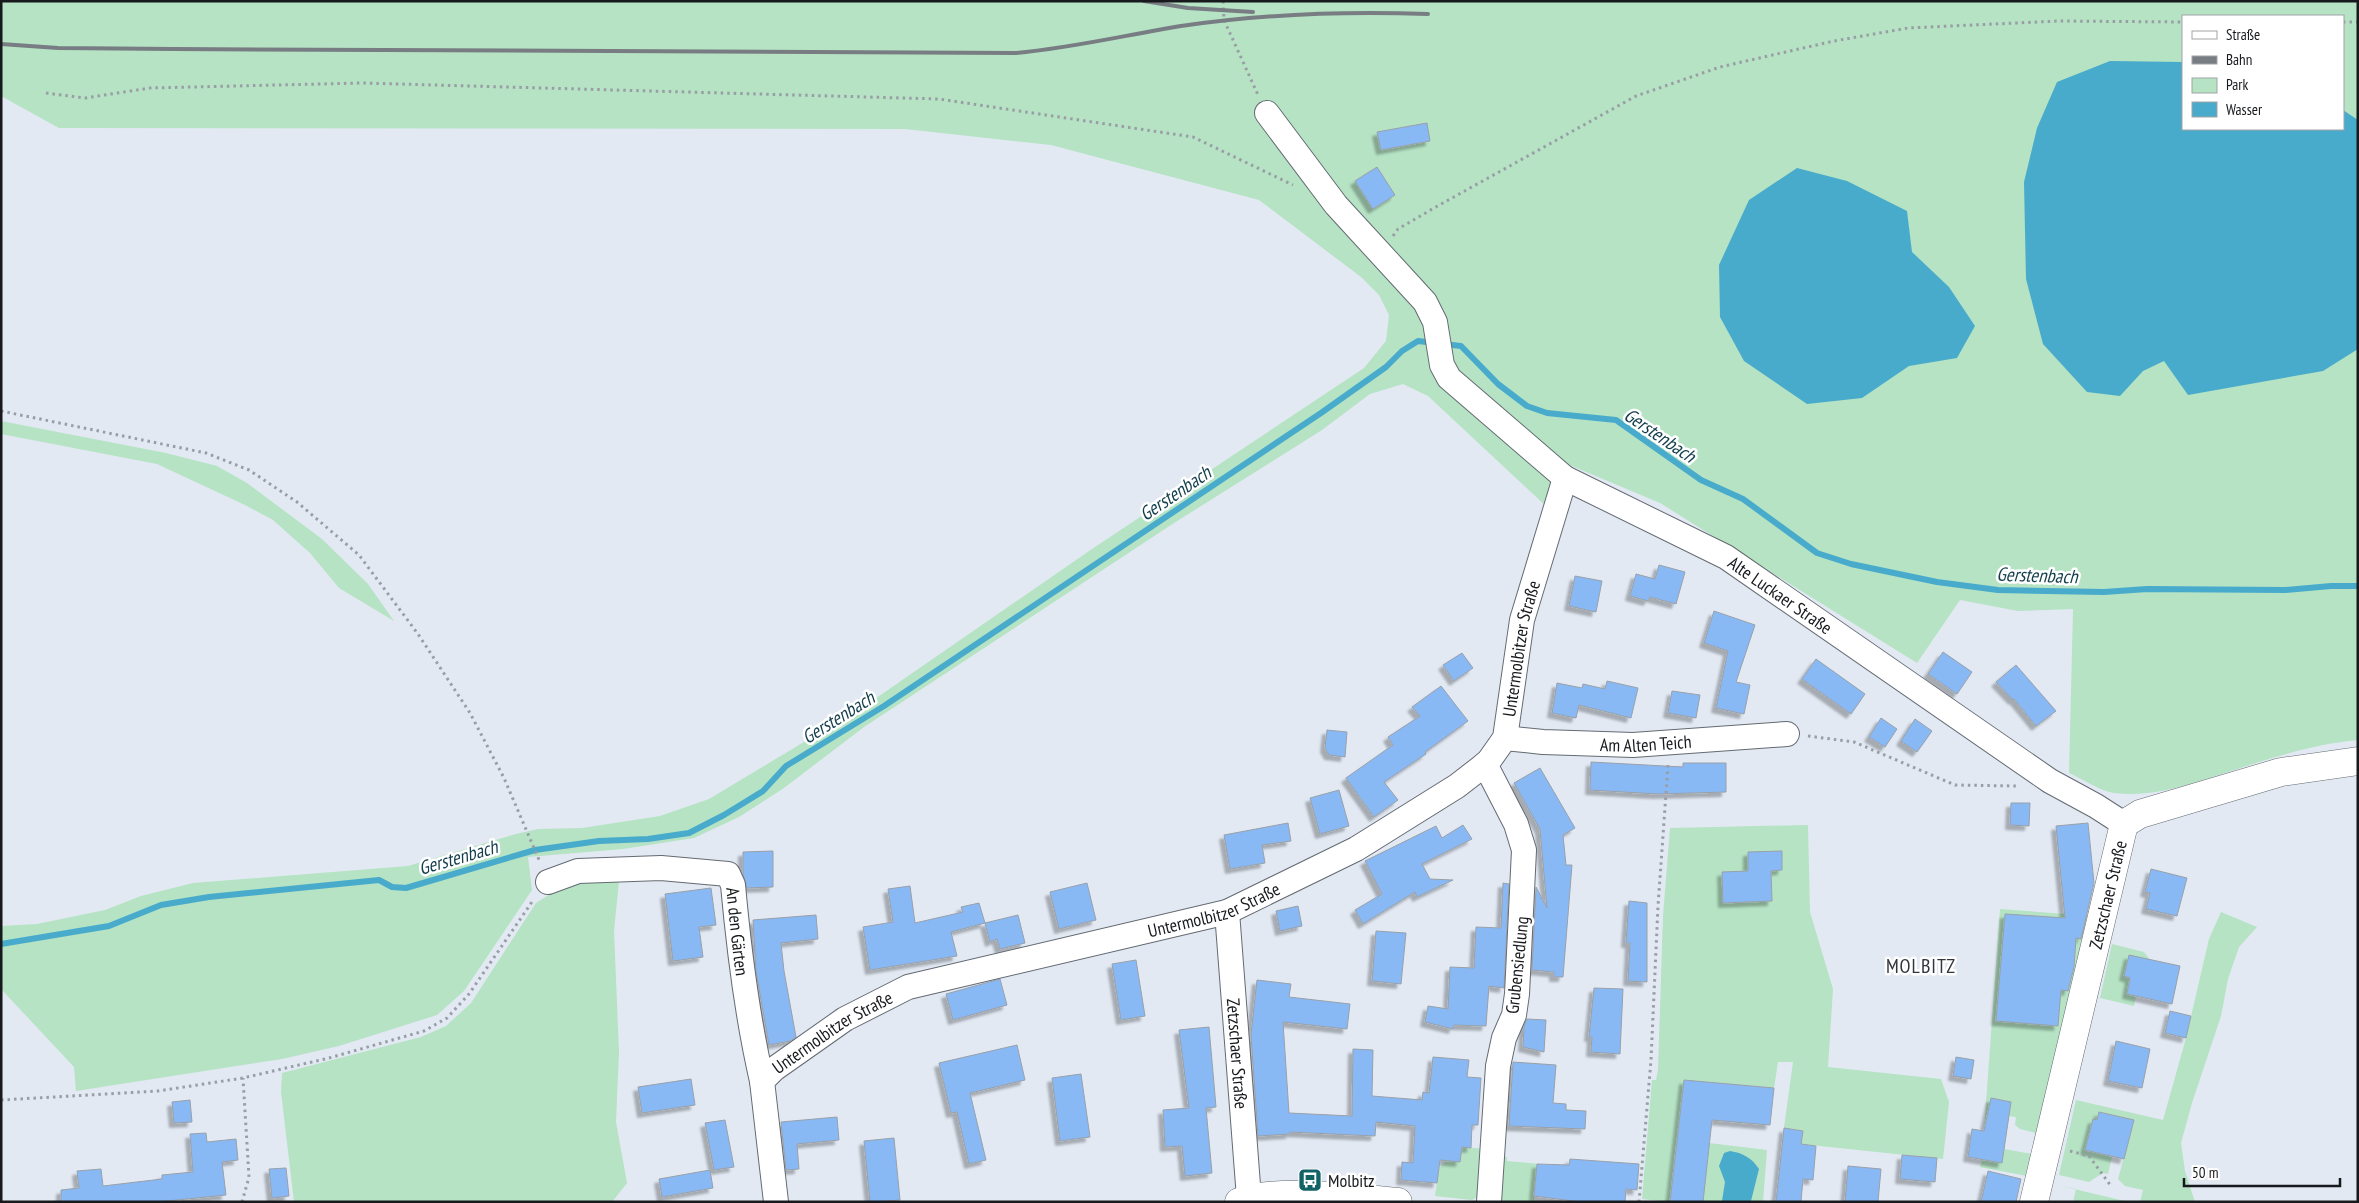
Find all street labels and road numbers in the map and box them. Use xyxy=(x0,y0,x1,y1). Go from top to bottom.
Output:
street label: Alte Luckaer Straße xyxy=(1724,551,1837,639)
street label: Untermolbitzer Straße xyxy=(1497,578,1545,718)
street label: Am Alten Teich xyxy=(1600,729,1692,757)
street label: Zetzschaer Straße xyxy=(2083,838,2131,951)
street label: Untermolbitzer Straße xyxy=(1145,877,1283,942)
street label: An den Gärten xyxy=(722,886,754,977)
street label: Grubensiedlung xyxy=(1500,915,1534,1015)
street label: Untermolbitzer Straße xyxy=(767,985,896,1078)
street label: Zetzschaer Straße xyxy=(1222,997,1254,1110)

